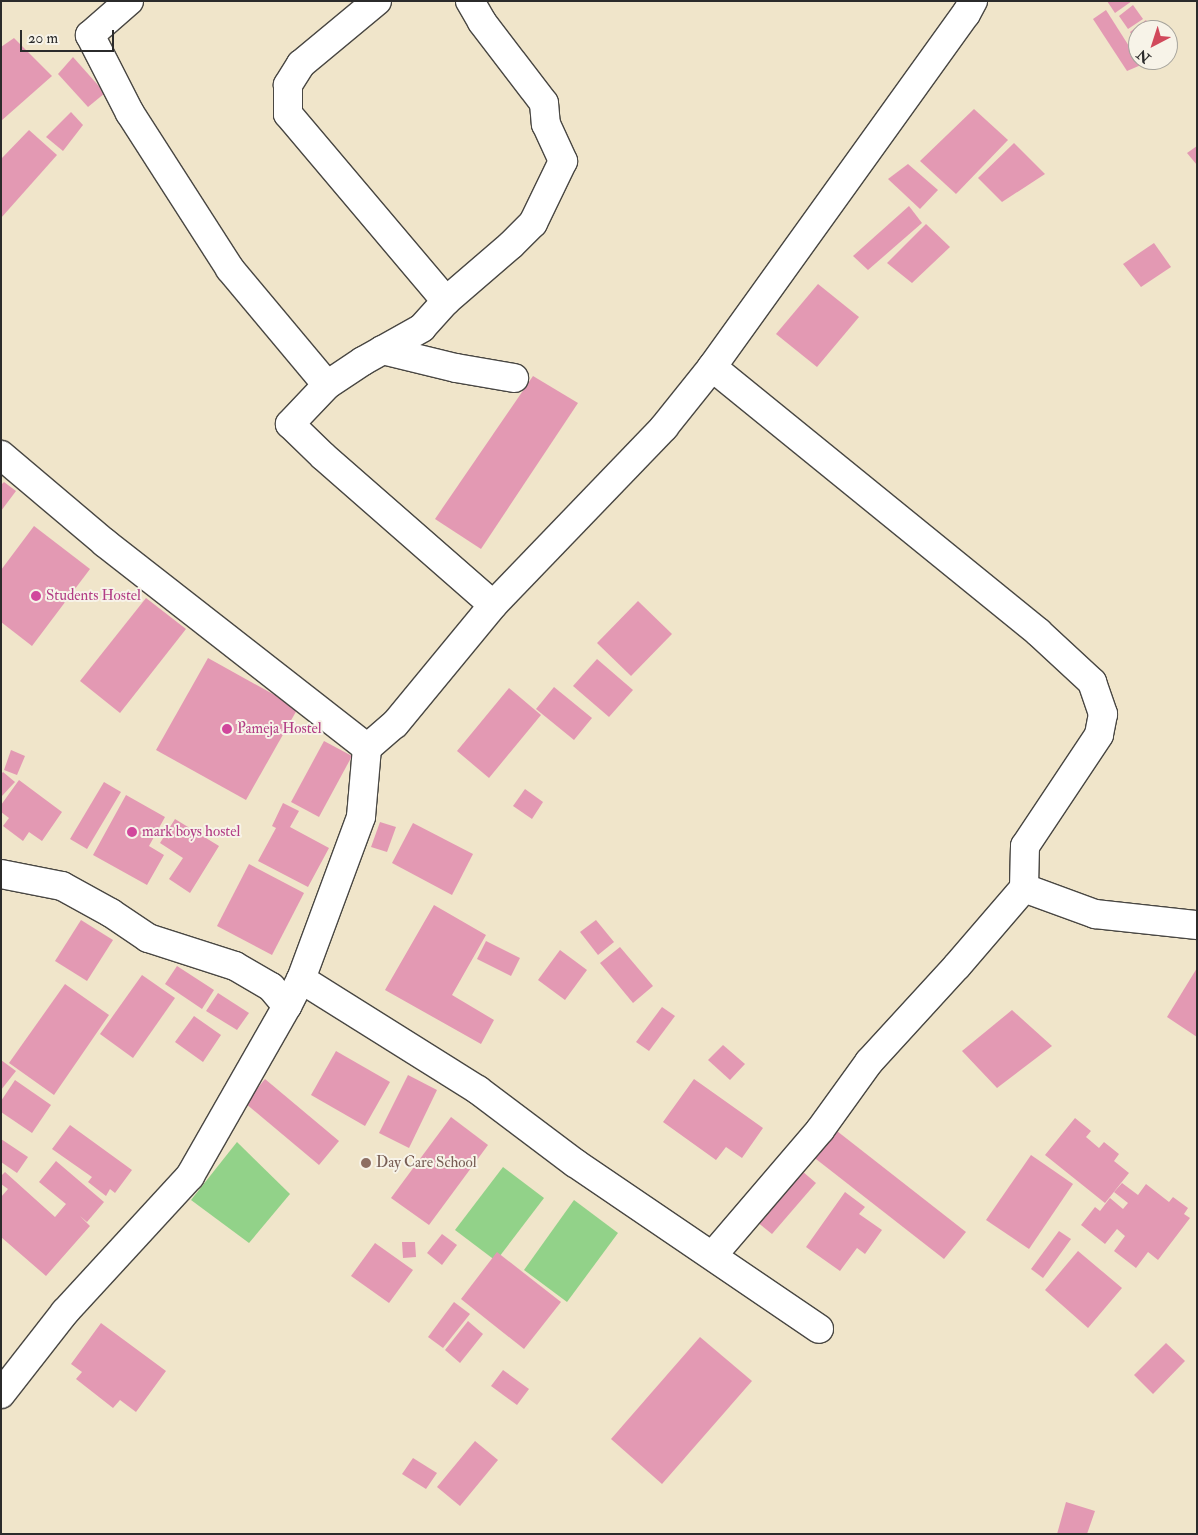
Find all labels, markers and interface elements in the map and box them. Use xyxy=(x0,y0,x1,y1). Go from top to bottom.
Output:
scale bar xyxy=(22,20,116,52)
north arrow xyxy=(1128,20,1178,70)
text: 20 m xyxy=(28,29,58,48)
text: N xyxy=(1133,46,1154,67)
place label: Students Hostel xyxy=(46,587,141,605)
marker: Students Hostel xyxy=(30,590,42,602)
place label: Pameja Hostel xyxy=(237,720,322,738)
marker: Pameja Hostel xyxy=(221,723,233,735)
place label: mark boys hostel xyxy=(142,823,240,841)
marker: mark boys hostel xyxy=(126,826,138,838)
place label: Day Care School xyxy=(376,1154,477,1172)
marker: Day Care School xyxy=(360,1157,372,1169)

